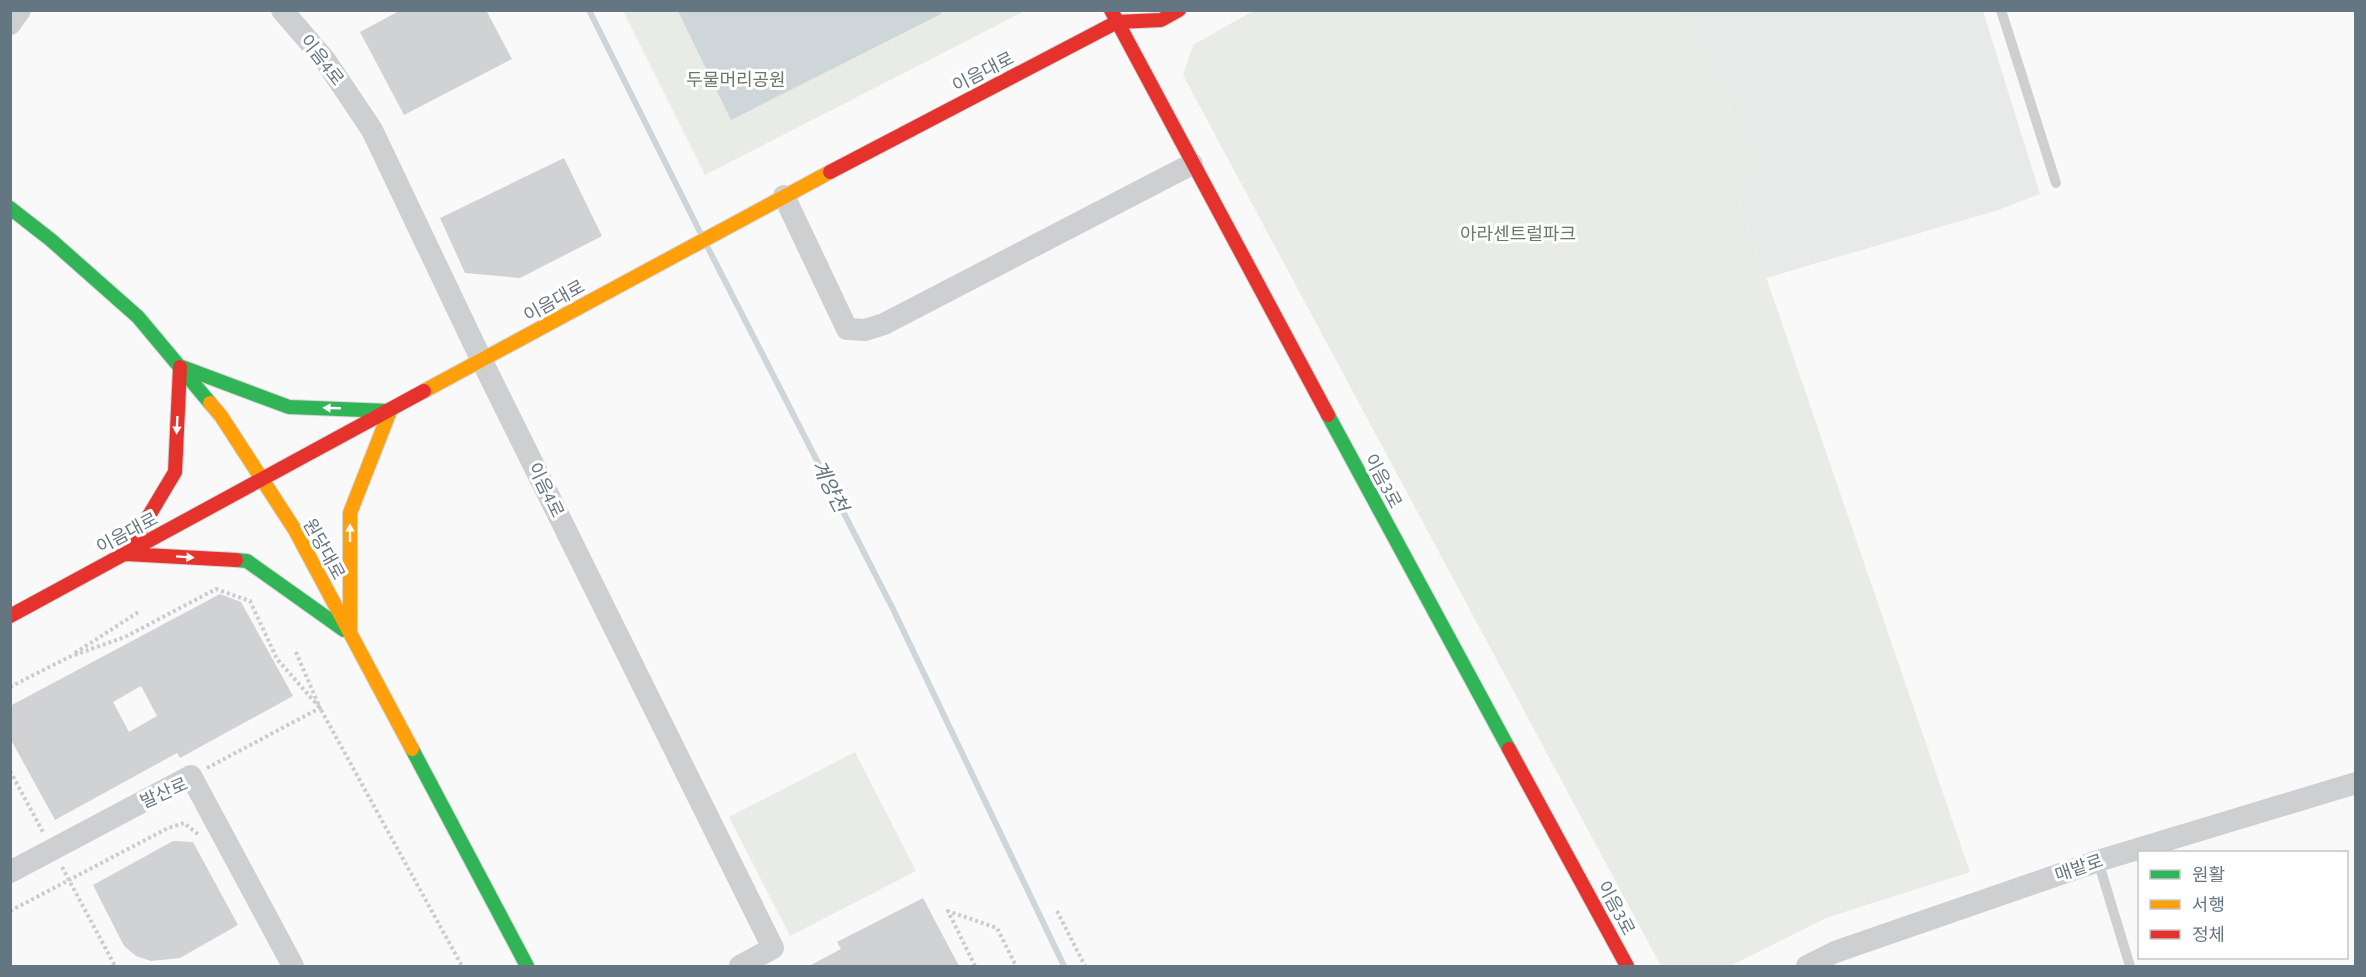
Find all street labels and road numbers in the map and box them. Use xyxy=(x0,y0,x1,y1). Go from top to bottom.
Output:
street label: 이음4로 xyxy=(294,30,350,91)
street label: 이음대로 xyxy=(948,46,1018,99)
street label: 이음대로 xyxy=(519,274,589,328)
street label: 이음3로 xyxy=(1358,449,1407,513)
street label: 이음4로 xyxy=(521,458,570,522)
street label: 이음대로 xyxy=(92,507,162,560)
street label: 원당대로 xyxy=(297,514,351,584)
street label: 발산로 xyxy=(136,772,192,815)
street label: 매밭로 xyxy=(2052,849,2107,888)
street label: 이음3로 xyxy=(1591,876,1640,940)

